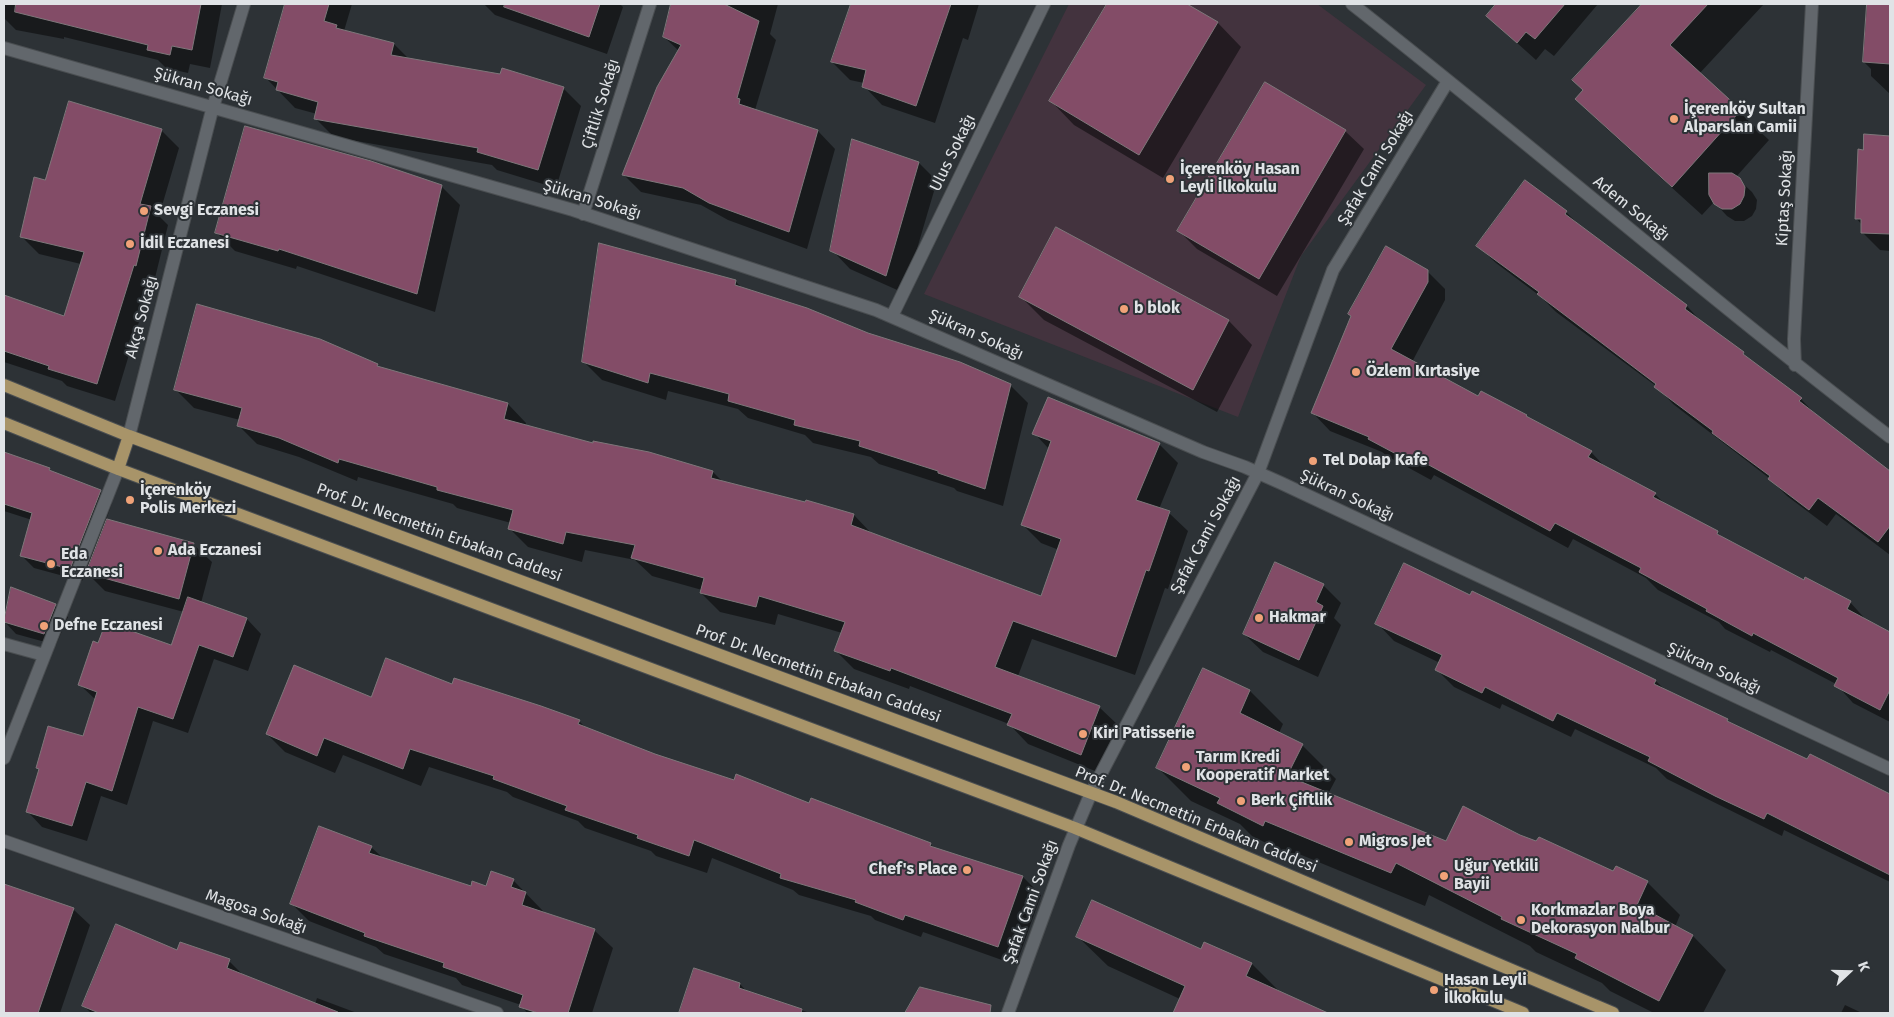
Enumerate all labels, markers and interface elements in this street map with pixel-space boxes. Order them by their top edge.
street label: Çiftlik Sokağı [578,56,624,152]
street label: Şükran Sokağı [152,64,254,110]
place label: İçerenköy Sultan Alparslan Camii [1684,100,1806,138]
street label: Şafak Cami Sokağı [1334,107,1418,229]
street label: Ulus Sokağı [926,111,980,195]
marker: İçerenköy Sultan Alparslan Camii [1668,113,1680,125]
street label: Kiptaş Sokağı [1773,149,1797,247]
place label: İçerenköy Hasan Leyli İlkokulu [1180,160,1300,198]
street label: Adem Sokağı [1589,172,1673,246]
marker: İçerenköy Hasan Leyli İlkokulu [1164,173,1176,185]
street label: Şükran Sokağı [541,176,643,224]
place label: Sevgi Eczanesi [154,201,259,221]
marker: Sevgi Eczanesi [138,205,150,217]
place label: İdil Eczanesi [140,234,229,254]
marker: İdil Eczanesi [124,238,136,250]
street label: Akça Sokağı [122,273,162,361]
place label: b blok [1134,299,1180,319]
marker: b blok [1118,303,1130,315]
street label: Şükran Sokağı [926,306,1026,364]
place label: Özlem Kırtasiye [1366,362,1480,382]
marker: Özlem Kırtasiye [1350,366,1362,378]
place label: Tel Dolap Kafe [1323,451,1428,471]
marker: Tel Dolap Kafe [1307,455,1319,467]
street label: Şükran Sokağı [1297,466,1397,526]
street label: Şafak Cami Sokağı [1167,473,1245,597]
street label: Prof. Dr. Necmettin Erbakan Caddesi [314,480,564,586]
place label: İçerenköy Polis Merkezi [140,481,236,519]
marker: İçerenköy Polis Merkezi [124,494,136,506]
place label: Ada Eczanesi [168,541,262,561]
place label: Eda Eczanesi [61,545,123,583]
marker: Ada Eczanesi [152,545,164,557]
marker: Eda Eczanesi [45,558,57,570]
place label: Hakmar [1269,608,1326,628]
marker: Hakmar [1253,612,1265,624]
place label: Defne Eczanesi [54,616,163,636]
marker: Defne Eczanesi [38,620,50,632]
street label: Prof. Dr. Necmettin Erbakan Caddesi [693,621,943,727]
street label: Şükran Sokağı [1664,639,1764,699]
place label: Kiri Patisserie [1093,724,1195,744]
marker: Kiri Patisserie [1077,728,1089,740]
place label: Tarım Kredi Kooperatif Market [1196,748,1329,786]
marker: Tarım Kredi Kooperatif Market [1180,761,1192,773]
street label: Prof. Dr. Necmettin Erbakan Caddesi [1072,762,1320,878]
place label: Berk Çiftlik [1251,791,1332,811]
marker: Berk Çiftlik [1235,795,1247,807]
place label: Migros Jet [1359,832,1432,852]
marker: Migros Jet [1343,836,1355,848]
street label: Şafak Cami Sokağı [1000,837,1062,967]
place label: Uğur Yetkili Bayii [1454,857,1538,895]
place label: Chef's Place [869,860,957,880]
marker: Chef's Place [961,864,973,876]
marker: Uğur Yetkili Bayii [1438,870,1450,882]
street label: Magosa Sokağı [203,886,309,938]
place label: Korkmazlar Boya Dekorasyon Nalbur [1531,901,1670,939]
marker: Korkmazlar Boya Dekorasyon Nalbur [1515,914,1527,926]
north arrow [1824,947,1874,997]
text: K [1854,959,1873,974]
place label: Hasan Leyli İlkokulu [1444,971,1527,1009]
marker: Hasan Leyli İlkokulu [1428,984,1440,996]

